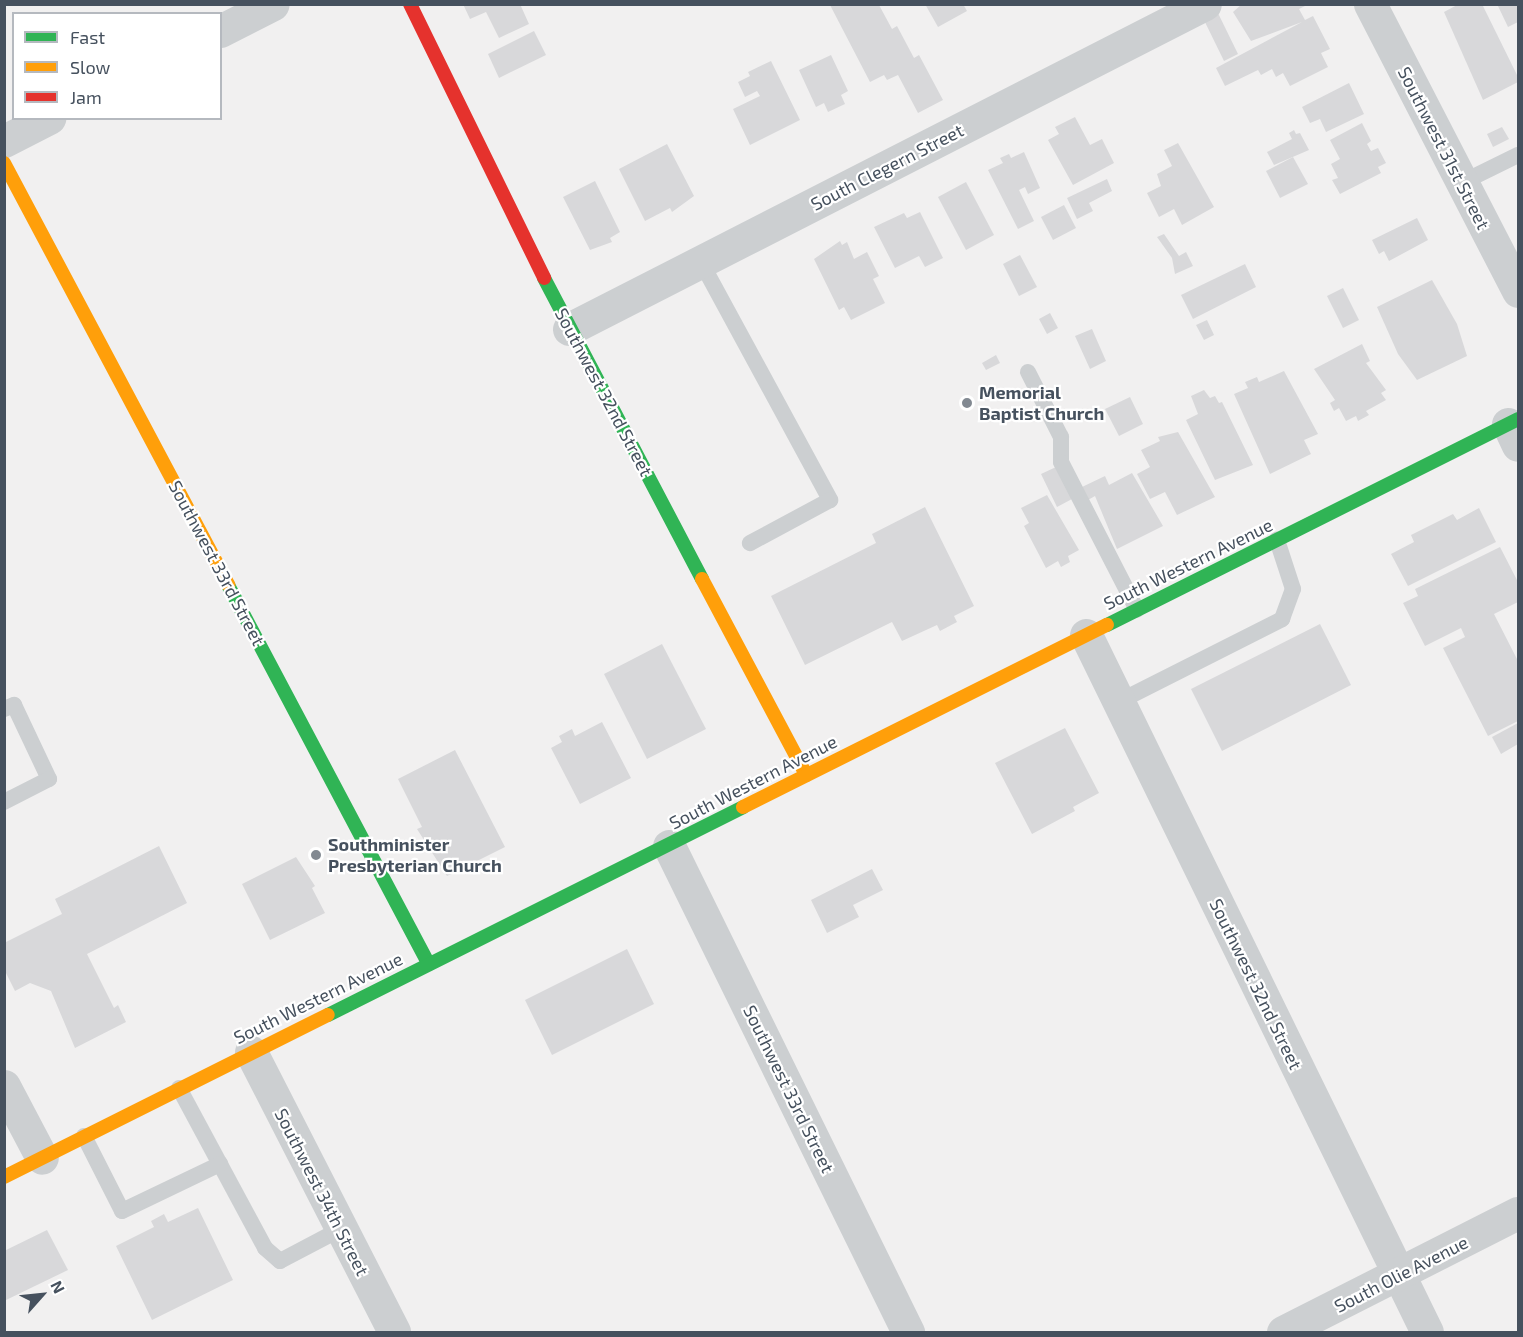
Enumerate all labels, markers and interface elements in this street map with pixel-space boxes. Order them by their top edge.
legend [12,12,222,120]
text: Fast [70,26,105,48]
text: Slow [70,56,110,78]
street label: Southwest 31st Street [1394,63,1494,233]
text: Jam [70,86,102,108]
street label: South Clegern Street [807,119,967,215]
street label: Southwest 32nd Street [551,304,657,480]
place label: Memorial Baptist Church [979,382,1104,424]
marker: Memorial Baptist Church [960,396,974,410]
street label: Southwest 33rd Street [164,477,270,649]
street label: South Western Avenue [1100,514,1276,614]
street label: South Western Avenue [665,730,841,834]
place label: Southminister Presbyterian Church [328,834,502,876]
marker: Southminister Presbyterian Church [309,848,323,862]
street label: Southwest 32nd Street [1205,895,1307,1073]
street label: South Western Avenue [230,948,406,1048]
street label: Southwest 33rd Street [739,1002,839,1176]
street label: Southwest 34th Street [270,1105,374,1279]
street label: South Olie Avenue [1330,1231,1472,1317]
north arrow [12,1265,72,1325]
text: N [47,1277,70,1296]

